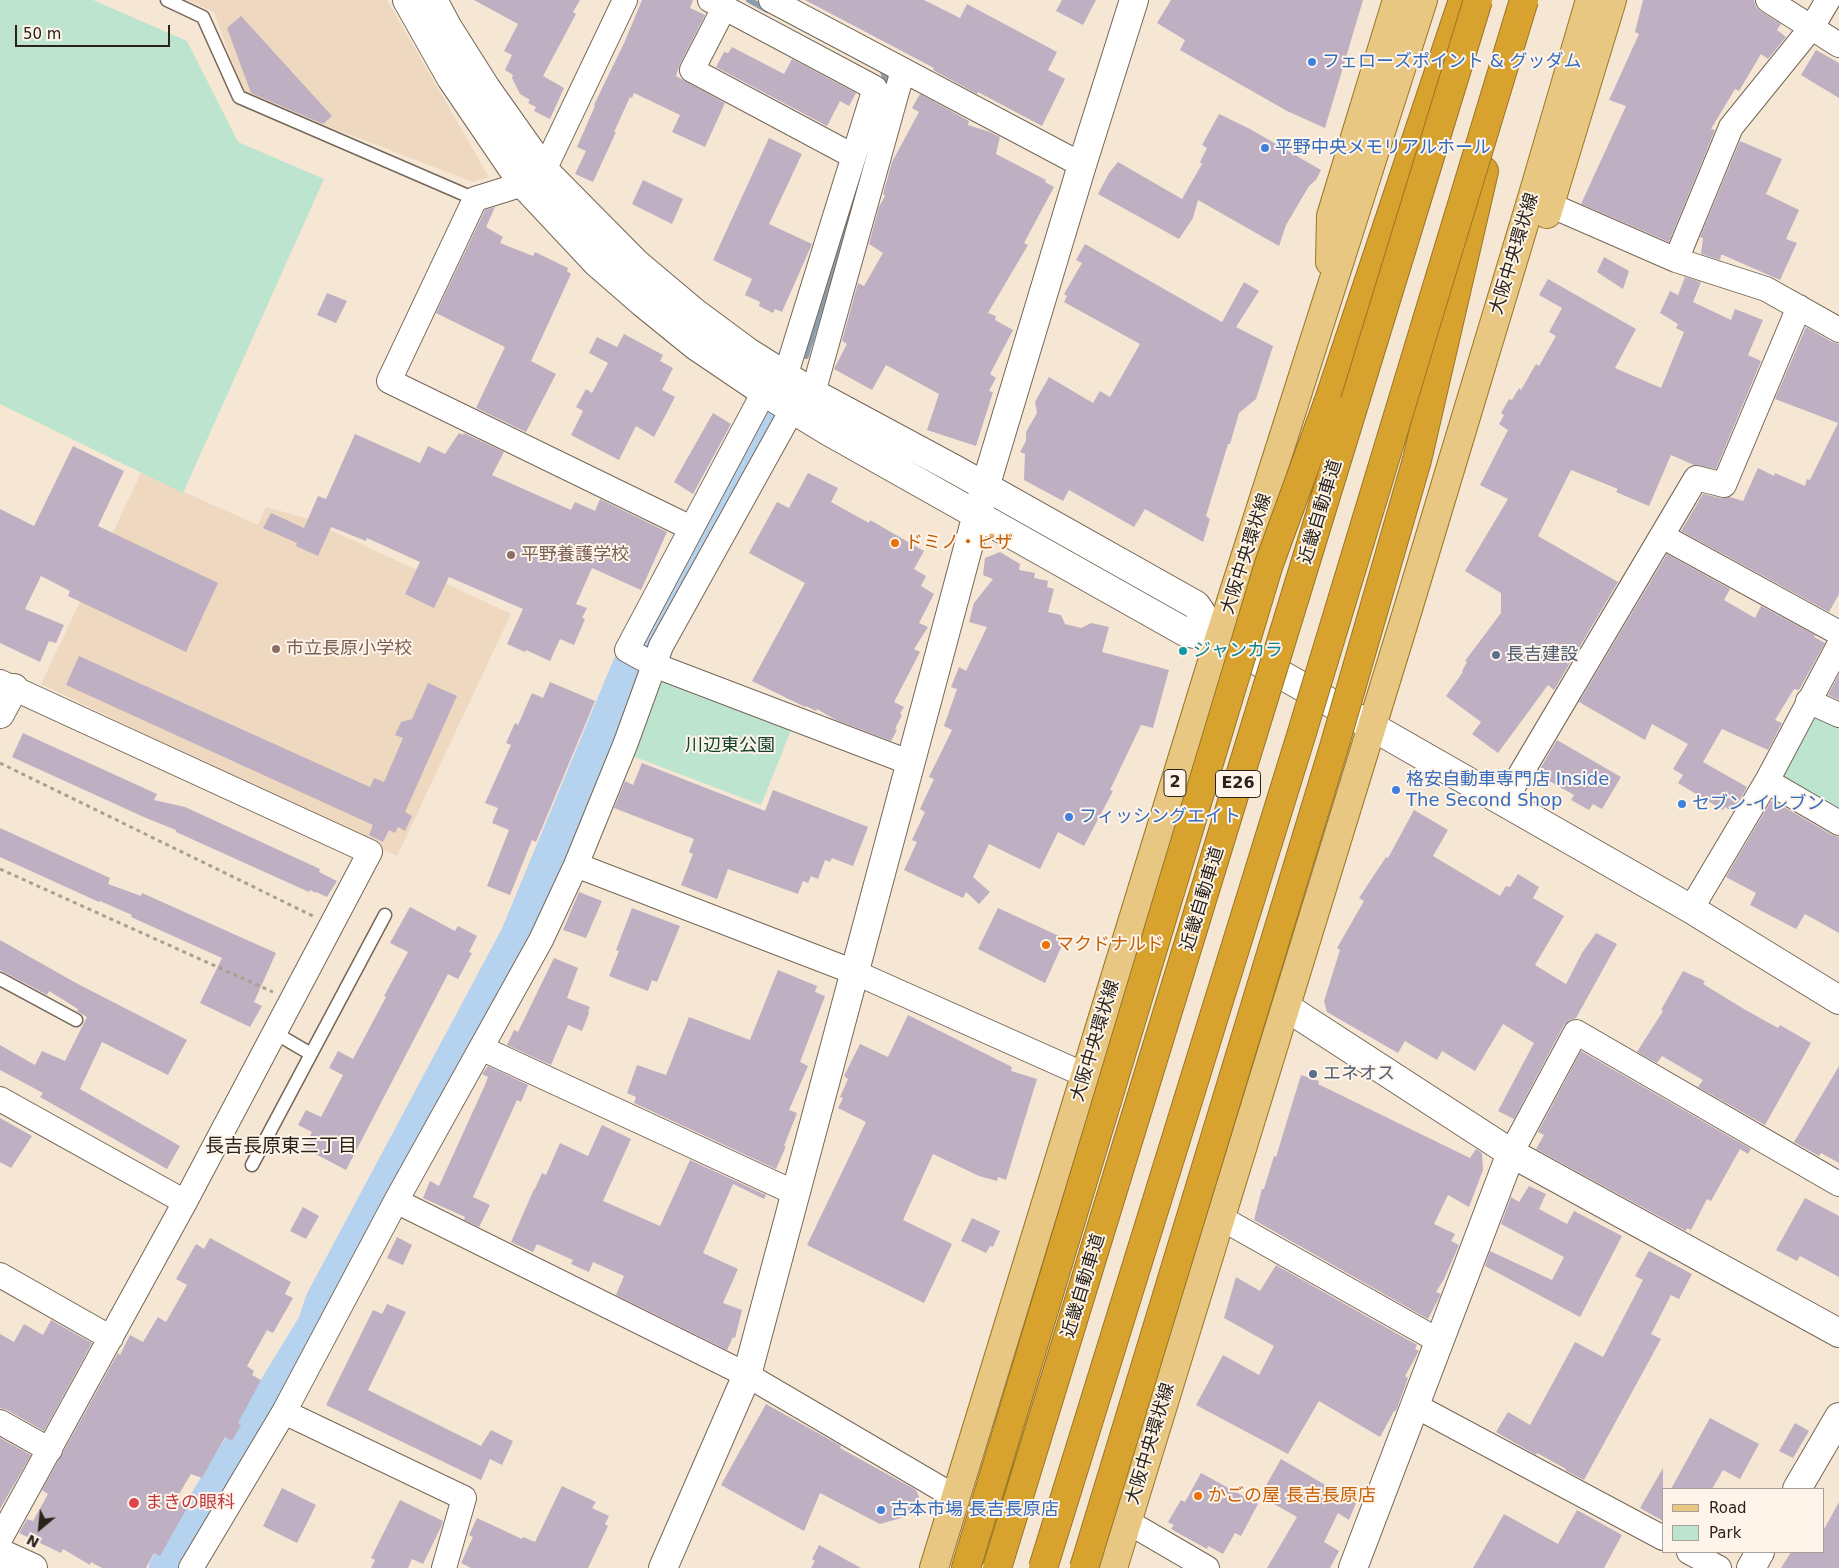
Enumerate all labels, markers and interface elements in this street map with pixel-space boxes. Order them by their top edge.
scale bar [18,15,172,47]
text: 50 m [23,25,61,43]
place label: フェローズポイント & グッダム [1322,51,1581,73]
marker: フェローズポイント & グッダム [1306,56,1318,68]
place label: 平野中央メモリアルホール [1275,137,1491,159]
marker: 平野中央メモリアルホール [1259,142,1271,154]
street label: 大阪中央環状線 [1486,191,1544,317]
street label: 近畿自動車道 [1295,457,1347,567]
street label: 大阪中央環状線 [1217,491,1277,617]
place label: ドミノ・ピザ [905,532,1013,554]
marker: ドミノ・ピザ [889,537,901,549]
place label: 平野養護学校 [521,544,629,566]
marker: 平野養護学校 [505,549,517,561]
place label: 市立長原小学校 [286,638,412,660]
place label: ジャンカラ [1193,640,1283,662]
marker: 市立長原小学校 [270,643,282,655]
place label: 長吉建設 [1506,644,1578,666]
marker: ジャンカラ [1177,645,1189,657]
marker: 長吉建設 [1490,649,1502,661]
park label: 川辺東公園 [685,735,775,757]
place label: 格安自動車専門店 Inside The Second Shop [1406,769,1609,812]
road number: 2 [1164,770,1186,796]
road number: E26 [1216,771,1260,798]
marker: 格安自動車専門店 Inside The Second Shop [1390,784,1402,796]
place label: セブン-イレブン [1692,793,1824,815]
marker: セブン-イレブン [1676,798,1688,810]
place label: フィッシングエイト [1079,806,1241,828]
marker: フィッシングエイト [1063,811,1075,823]
street label: 近畿自動車道 [1177,844,1229,954]
place label: マクドナルド [1056,934,1164,956]
marker: マクドナルド [1040,939,1052,951]
street label: 大阪中央環状線 [1067,978,1125,1104]
place label: エネオス [1323,1063,1395,1085]
marker: エネオス [1307,1068,1319,1080]
district label: 長吉長原東三丁目 [205,1136,357,1158]
street label: 近畿自動車道 [1058,1231,1110,1341]
street label: 大阪中央環状線 [1122,1381,1180,1507]
place label: かごの屋 長吉長原店 [1208,1485,1376,1507]
legend [1662,1488,1824,1553]
marker: かごの屋 長吉長原店 [1192,1490,1204,1502]
place label: まきの眼科 [145,1492,235,1514]
marker: まきの眼科 [127,1496,141,1510]
place label: 古本市場 長吉長原店 [891,1499,1059,1521]
text: Road [1709,1499,1747,1517]
north arrow [15,1503,65,1553]
marker: 古本市場 長吉長原店 [875,1504,887,1516]
text: Park [1709,1524,1741,1542]
text: N [24,1531,42,1551]

